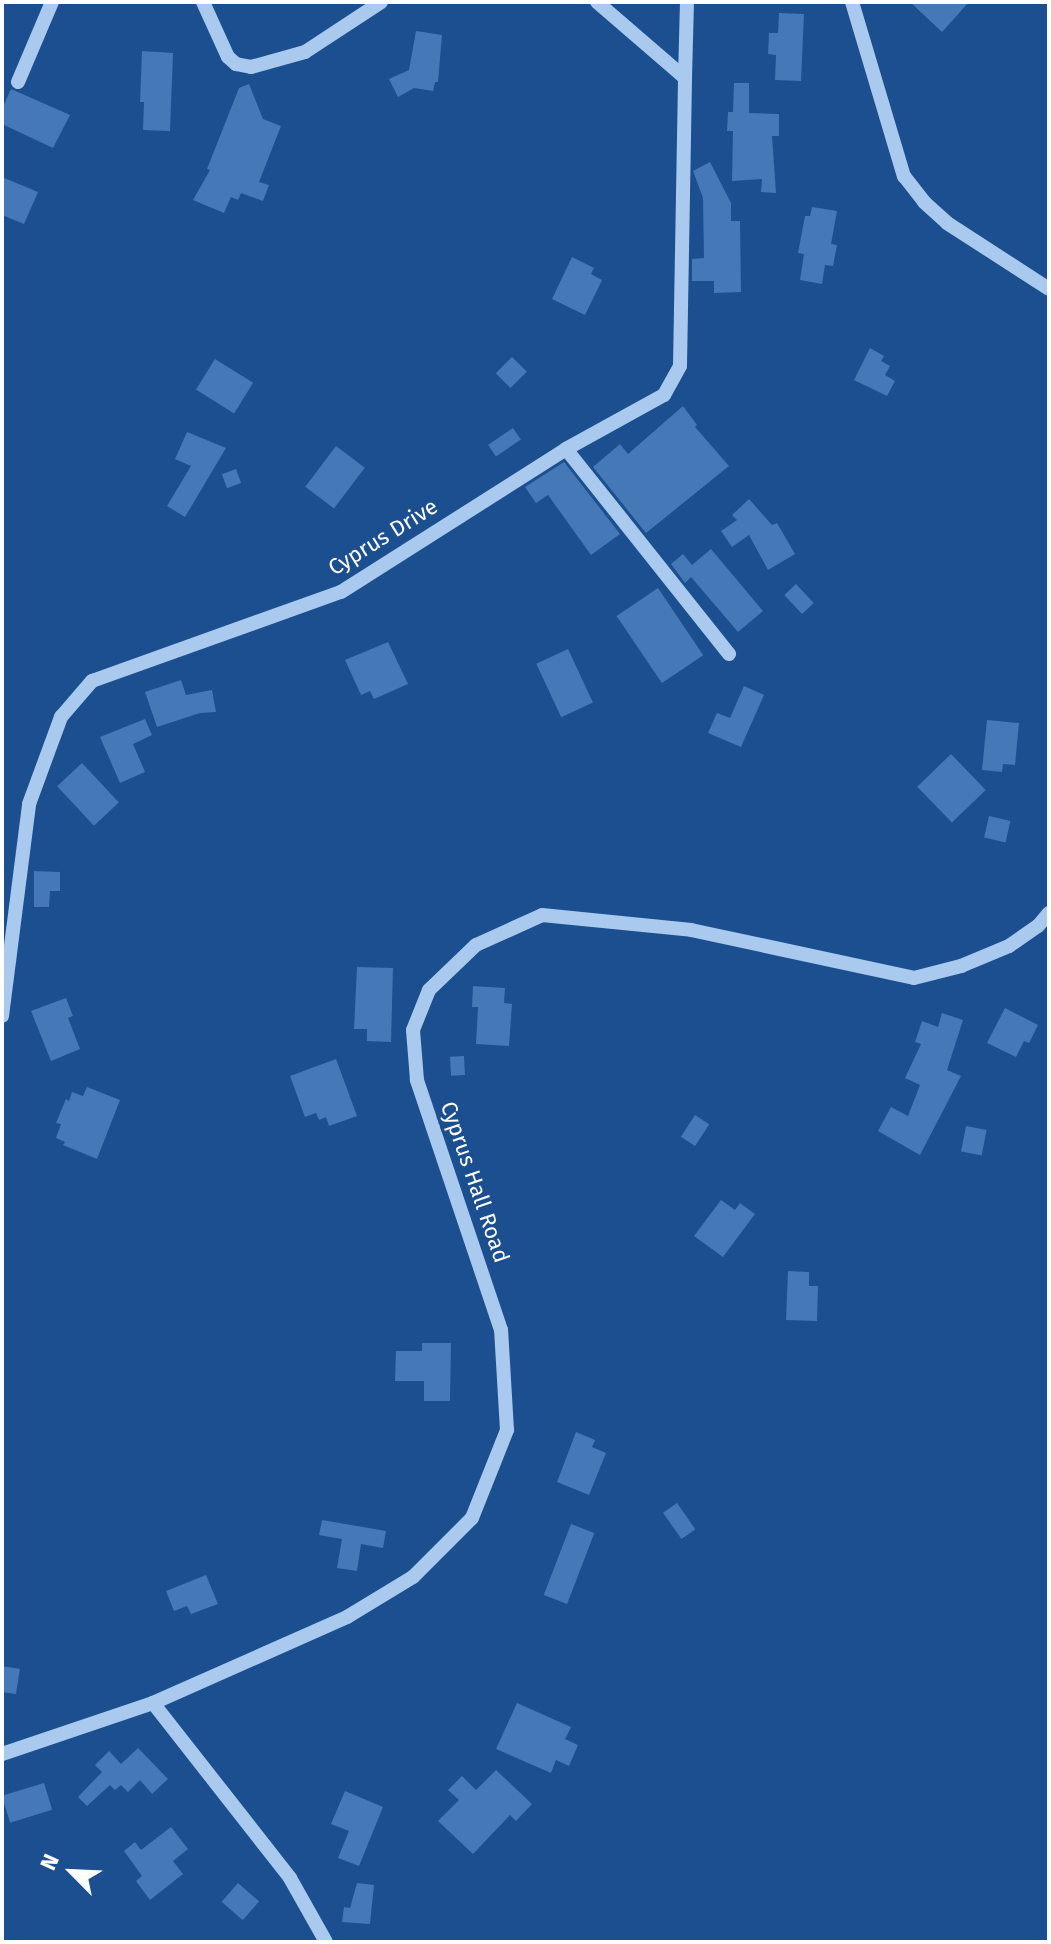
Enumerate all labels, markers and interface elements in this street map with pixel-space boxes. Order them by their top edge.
street label: Cyprus Drive [323,493,443,581]
street label: Cyprus Hall Road [435,1098,515,1266]
north arrow [32,1832,112,1912]
text: N [34,1850,65,1874]

